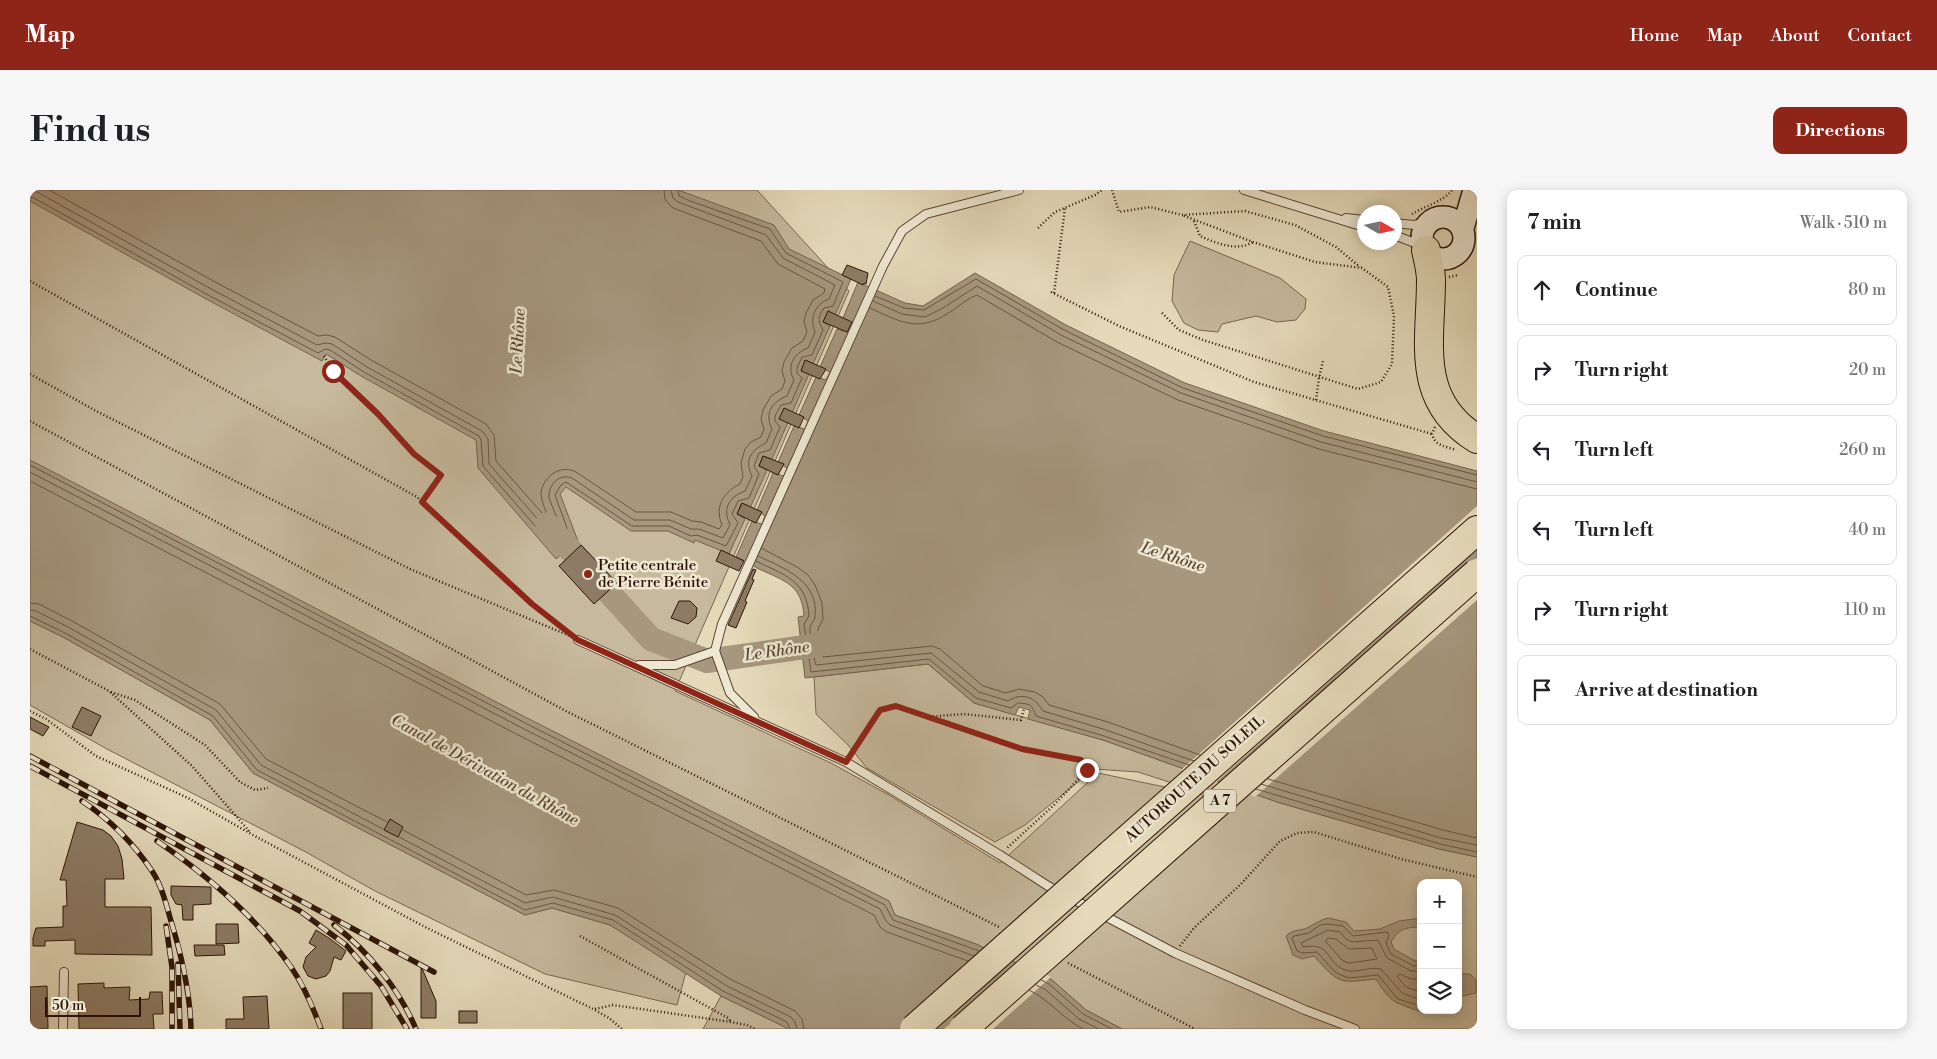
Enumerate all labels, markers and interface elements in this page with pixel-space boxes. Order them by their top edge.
text: Map [25,20,75,50]
text: Home [1630,24,1679,47]
text: Map [1707,24,1743,47]
text: About [1771,24,1820,47]
text: Contact [1848,24,1912,47]
button: Directions [1773,107,1907,154]
text: Find us [30,109,150,152]
north arrow [1357,205,1402,250]
text: 7 min [1527,210,1581,236]
text: Walk · 510 m [1800,213,1887,233]
icon: ahead [1528,276,1556,304]
text: Continue [1575,278,1658,302]
text: 80 m [1848,280,1886,300]
water label: Le Rhône [506,307,530,375]
icon: right [1528,356,1556,384]
text: Turn right [1575,358,1668,382]
route start [322,360,345,383]
text: 20 m [1849,360,1886,380]
icon: left [1528,436,1556,464]
text: Turn left [1575,438,1654,462]
text: 260 m [1839,440,1886,460]
icon: left [1528,516,1556,544]
text: Turn left [1575,518,1654,542]
text: 40 m [1849,520,1886,540]
water label: Le Rhône [1138,537,1208,577]
place label: Petite centrale de Pierre Bénite [598,556,708,592]
marker: Petite centrale de Pierre Bénite [582,568,594,580]
icon: right [1528,596,1556,624]
text: Turn right [1575,598,1668,622]
text: 110 m [1844,600,1886,620]
water label: Le Rhône [742,636,811,666]
icon: arrive [1528,676,1556,704]
text: Arrive at destination [1575,678,1758,702]
water label: Canal de Dérivation du Rhône [388,710,583,830]
street label: AUTOROUTE DU SOLEIL [1120,711,1269,847]
route end [1076,759,1099,782]
road number: A 7 [1204,790,1236,812]
map controls [1417,879,1462,1014]
button: + [1417,879,1462,924]
button: − [1417,924,1462,969]
button: layers [1417,969,1462,1014]
scale bar [45,994,141,1017]
text: 50 m [52,997,84,1015]

